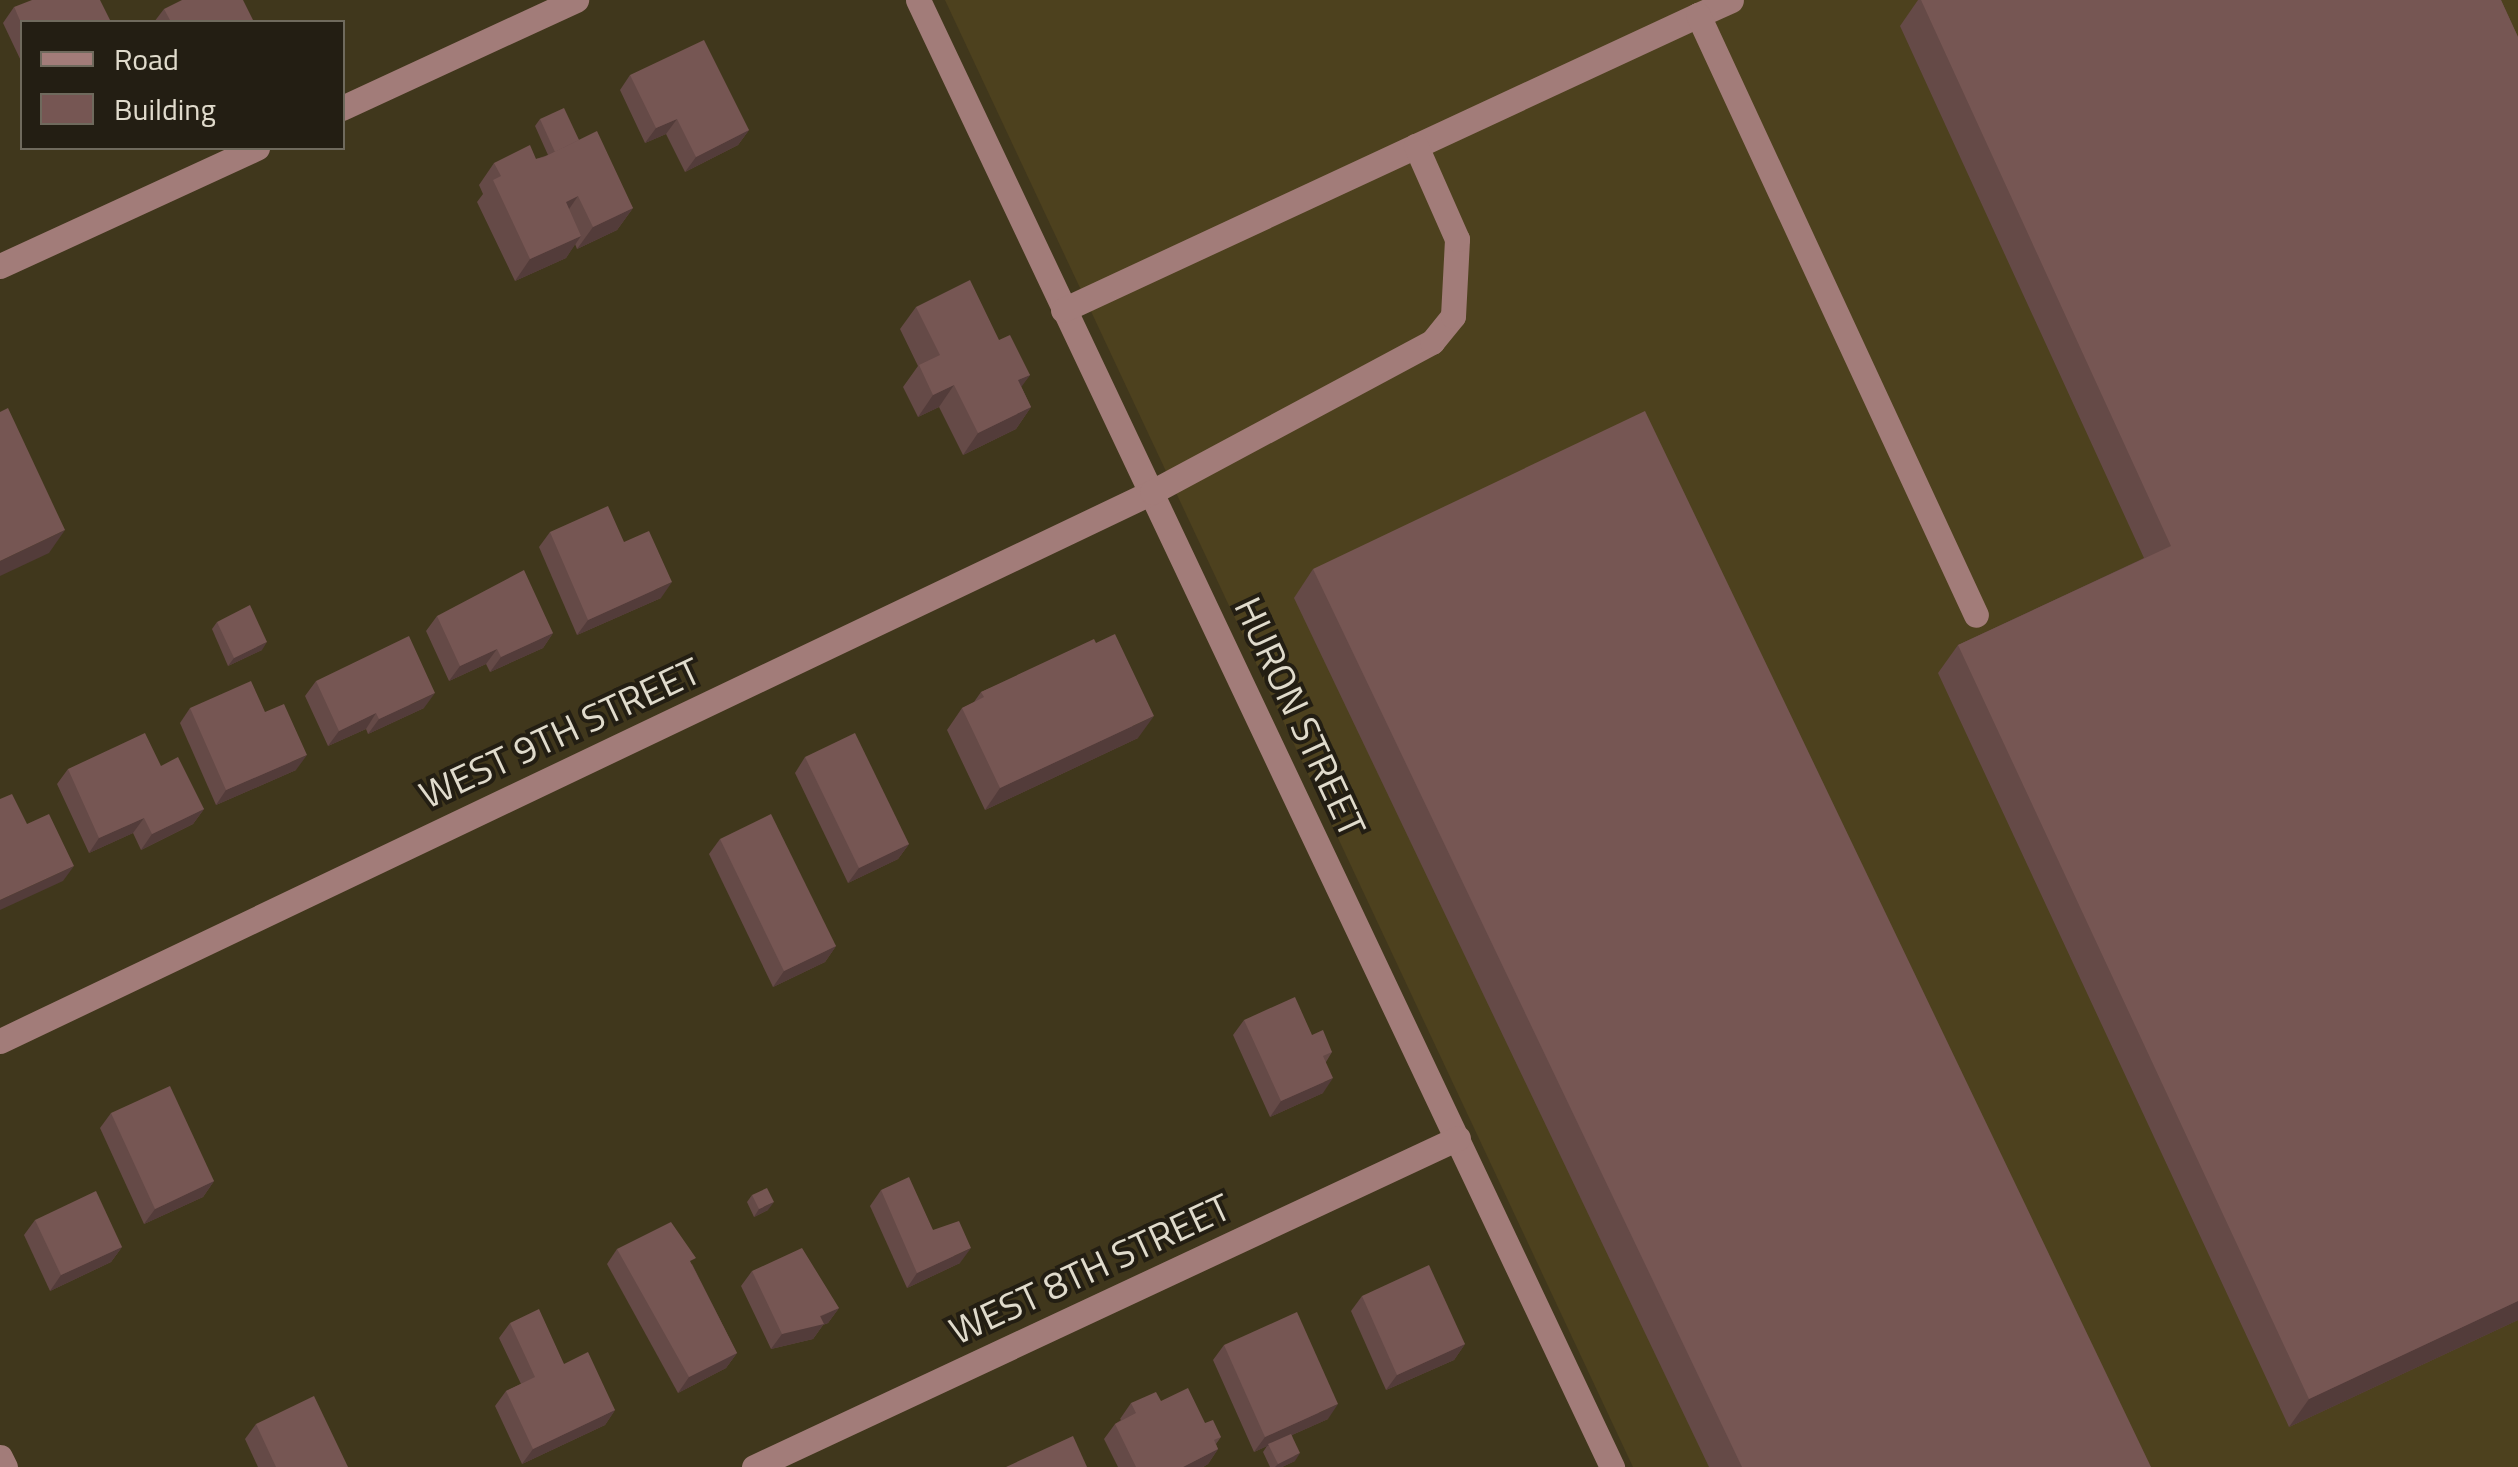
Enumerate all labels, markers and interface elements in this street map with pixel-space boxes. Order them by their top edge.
legend [20,20,345,150]
text: Road [114,36,179,82]
text: Building [114,86,216,132]
street label: HURON STREET [1225,590,1375,844]
street label: WEST 9TH STREET [412,648,708,818]
street label: WEST 8TH STREET [942,1184,1238,1354]

